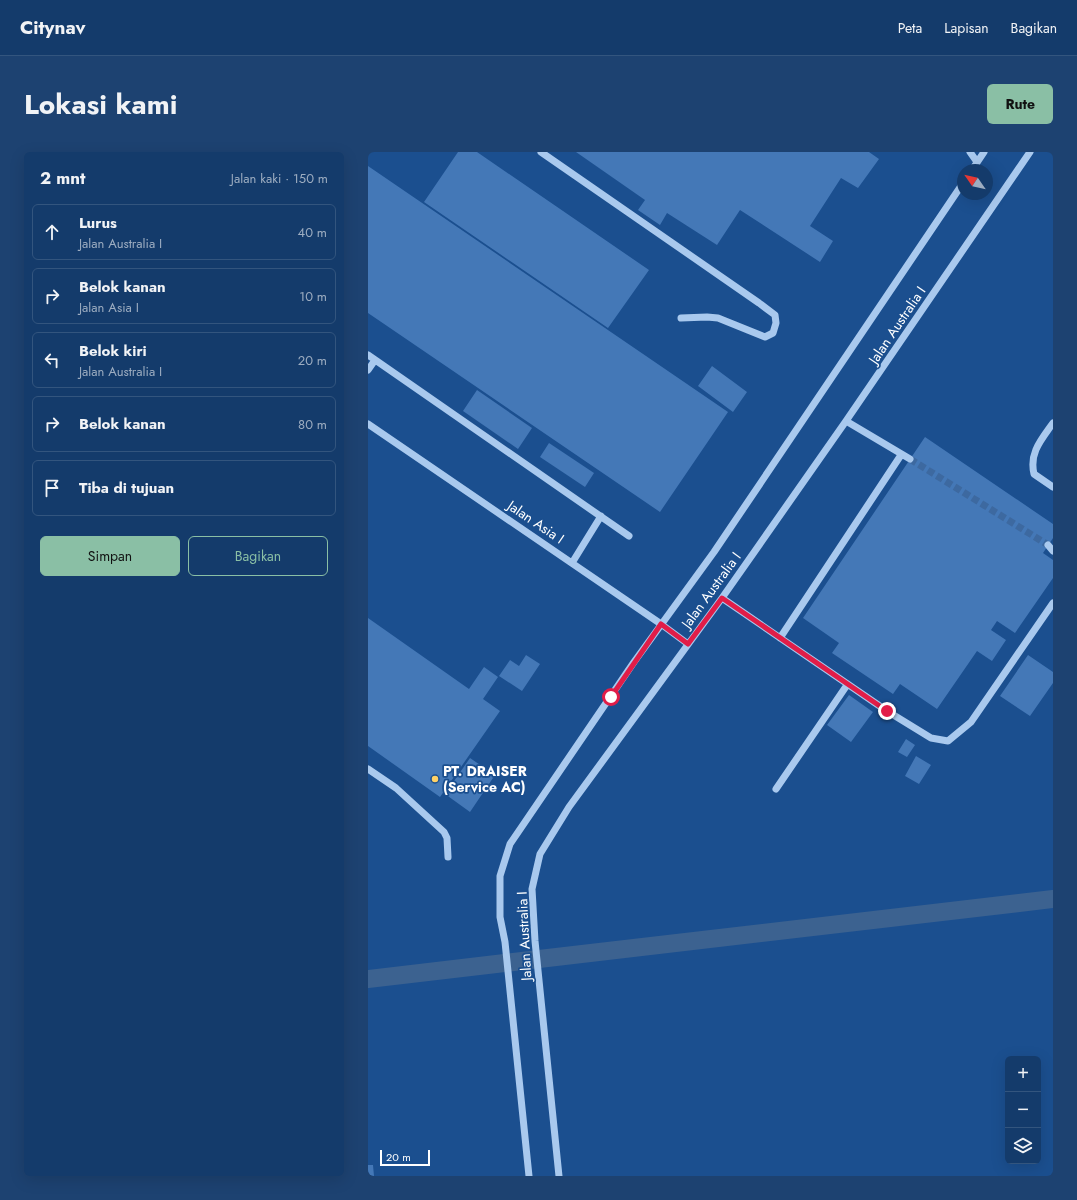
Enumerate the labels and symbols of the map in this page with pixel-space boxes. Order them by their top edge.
north arrow [957,164,993,200]
street label: Jalan Australia I [863,282,930,369]
street label: Jalan Asia I [502,495,568,548]
street label: Jalan Australia I [675,548,745,634]
route start [602,688,620,706]
route end [878,702,896,720]
place label: PT. DRAISER (Service AC) [443,761,527,797]
marker: PT. DRAISER (Service AC) [430,774,440,784]
street label: Jalan Australia I [512,891,536,983]
scale bar [380,1148,430,1167]

